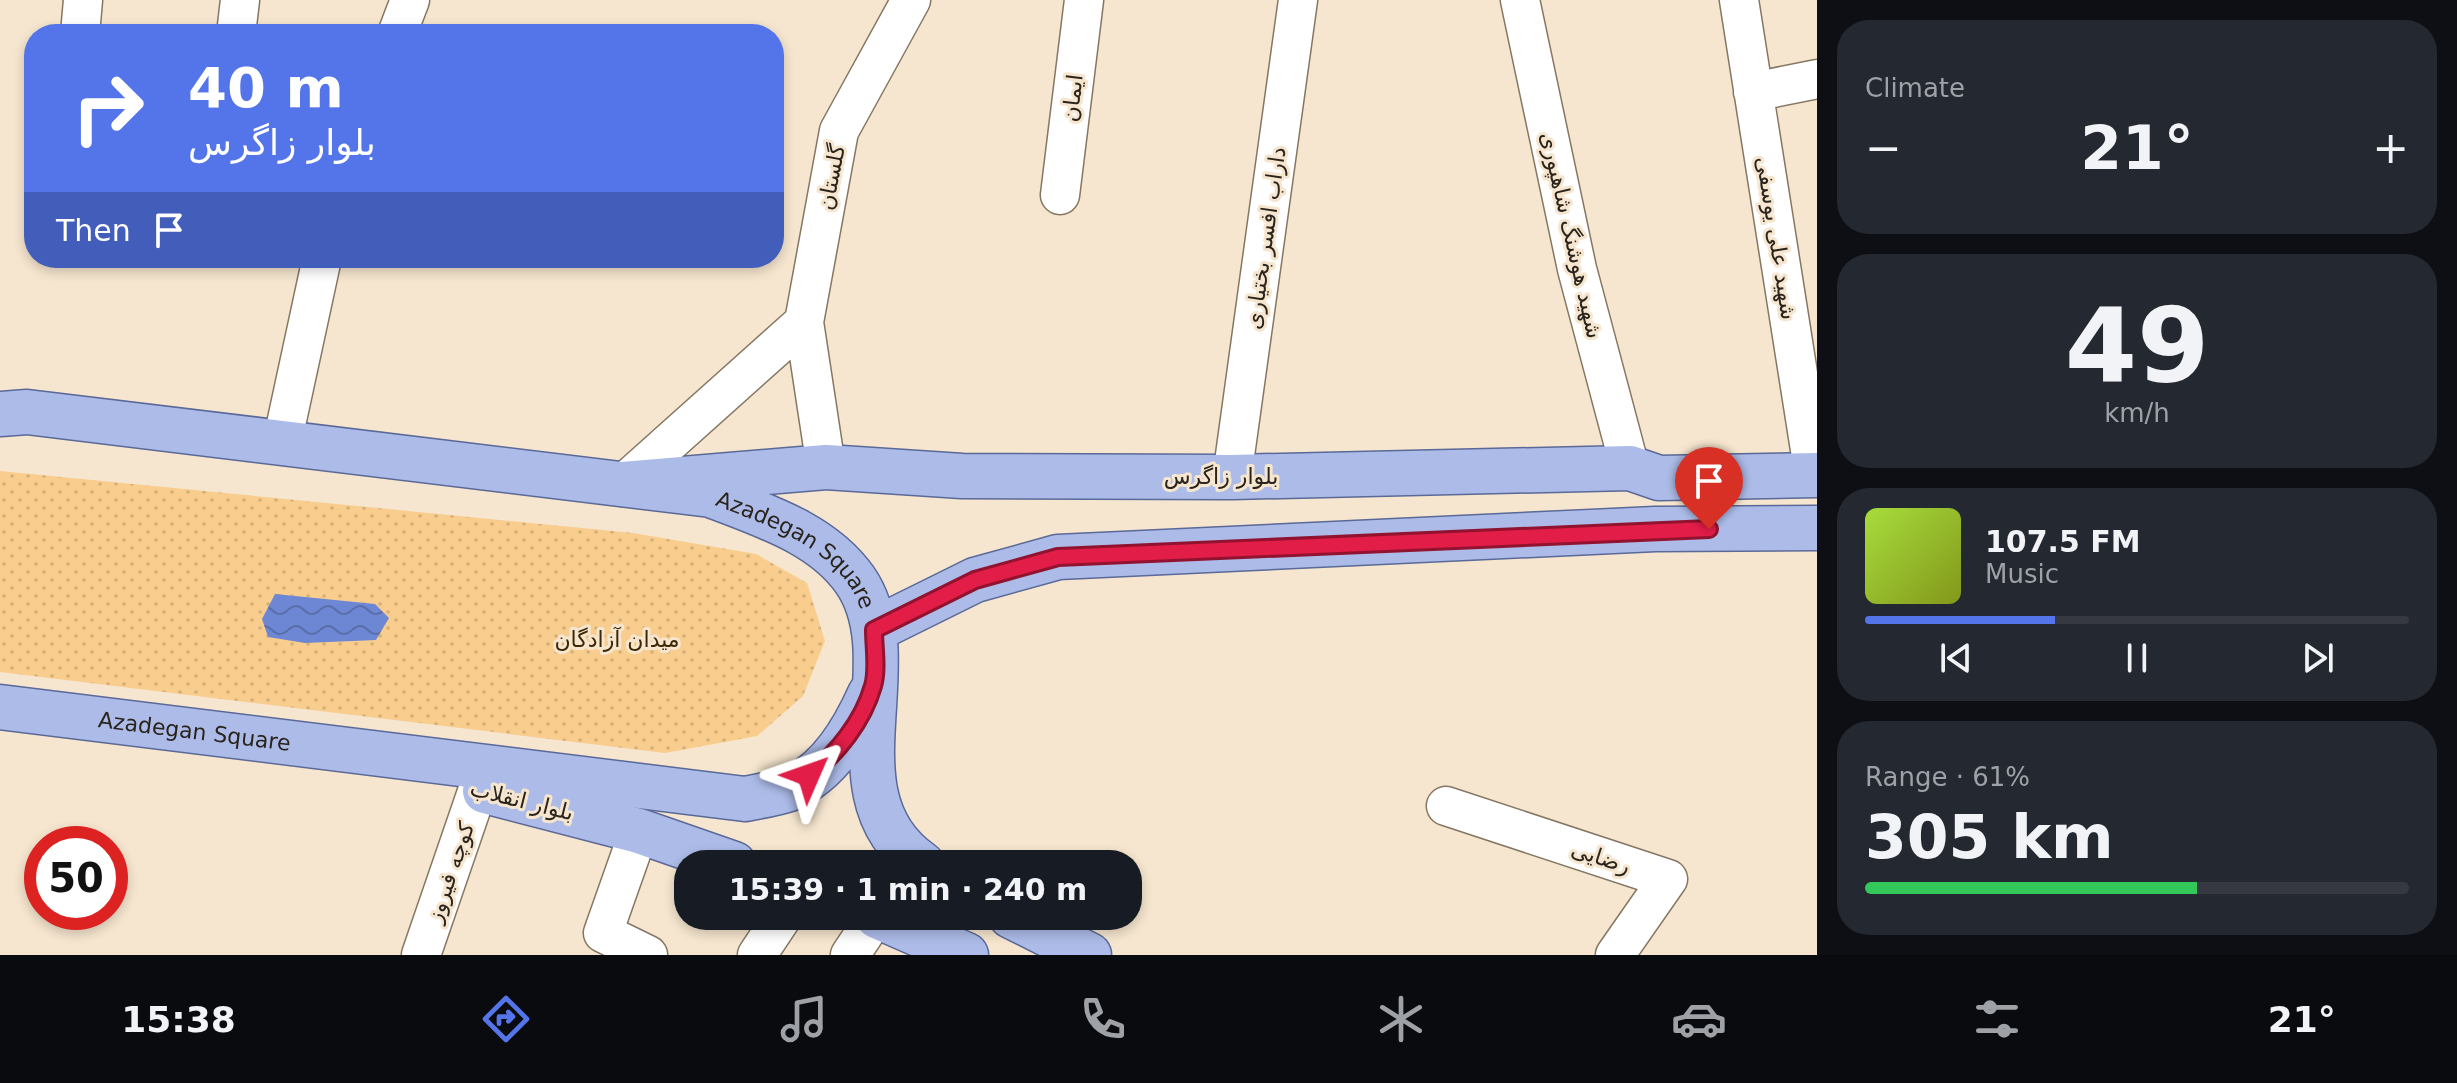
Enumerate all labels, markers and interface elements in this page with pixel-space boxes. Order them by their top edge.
text: 40 m [188,55,344,120]
icon: right [56,56,160,160]
street label: ایمان [1057,73,1088,123]
text: Climate [1865,73,1965,103]
text: 21° [2080,113,2194,183]
text: بلوار زاگرس [188,122,376,163]
text: − [1865,122,1902,173]
text: + [2372,122,2409,173]
street label: شهید هوشنگ شاهپوری [1535,129,1607,341]
street label: گلستان [813,141,850,212]
street label: داراب افسر بختیاری [1240,145,1291,331]
street label: شهید علی یوسفی [1751,155,1802,321]
icon: arrive [147,208,191,252]
text: Then [56,213,131,248]
text: 49 [2065,285,2209,407]
text: km/h [2104,398,2170,428]
pin [1675,447,1743,529]
icon: arrive [1687,459,1731,503]
street label: بلوار زاگرس [1164,464,1278,490]
street label: Azadegan Square [713,486,880,612]
text: 107.5 FM [1985,524,2141,559]
text: Music [1985,559,2059,589]
park label: میدان آزادگان [554,626,680,652]
icon: previous [1934,636,1978,680]
icon: pause [2115,636,2159,680]
icon: next [2296,636,2340,680]
street label: Azadegan Square [97,707,292,756]
position arrow [767,733,851,817]
text: Range · 61% [1865,762,2030,792]
street label: بلوار انقلاب [468,776,576,825]
text: 305 km [1865,802,2114,872]
street label: کوچه فیروز [421,818,480,927]
speed limit sign: 50 [24,826,128,930]
street label: رضایی [1568,836,1633,879]
text: 15:39 · 1 min · 240 m [729,872,1087,907]
icon: directions [478,991,534,1047]
icon: music [776,991,832,1047]
icon: phone [1075,991,1131,1047]
icon: climate [1373,991,1429,1047]
icon: car [1671,991,1727,1047]
icon: filters [1969,991,2025,1047]
text: 15:38 [121,999,236,1040]
text: 21° [2268,999,2336,1040]

